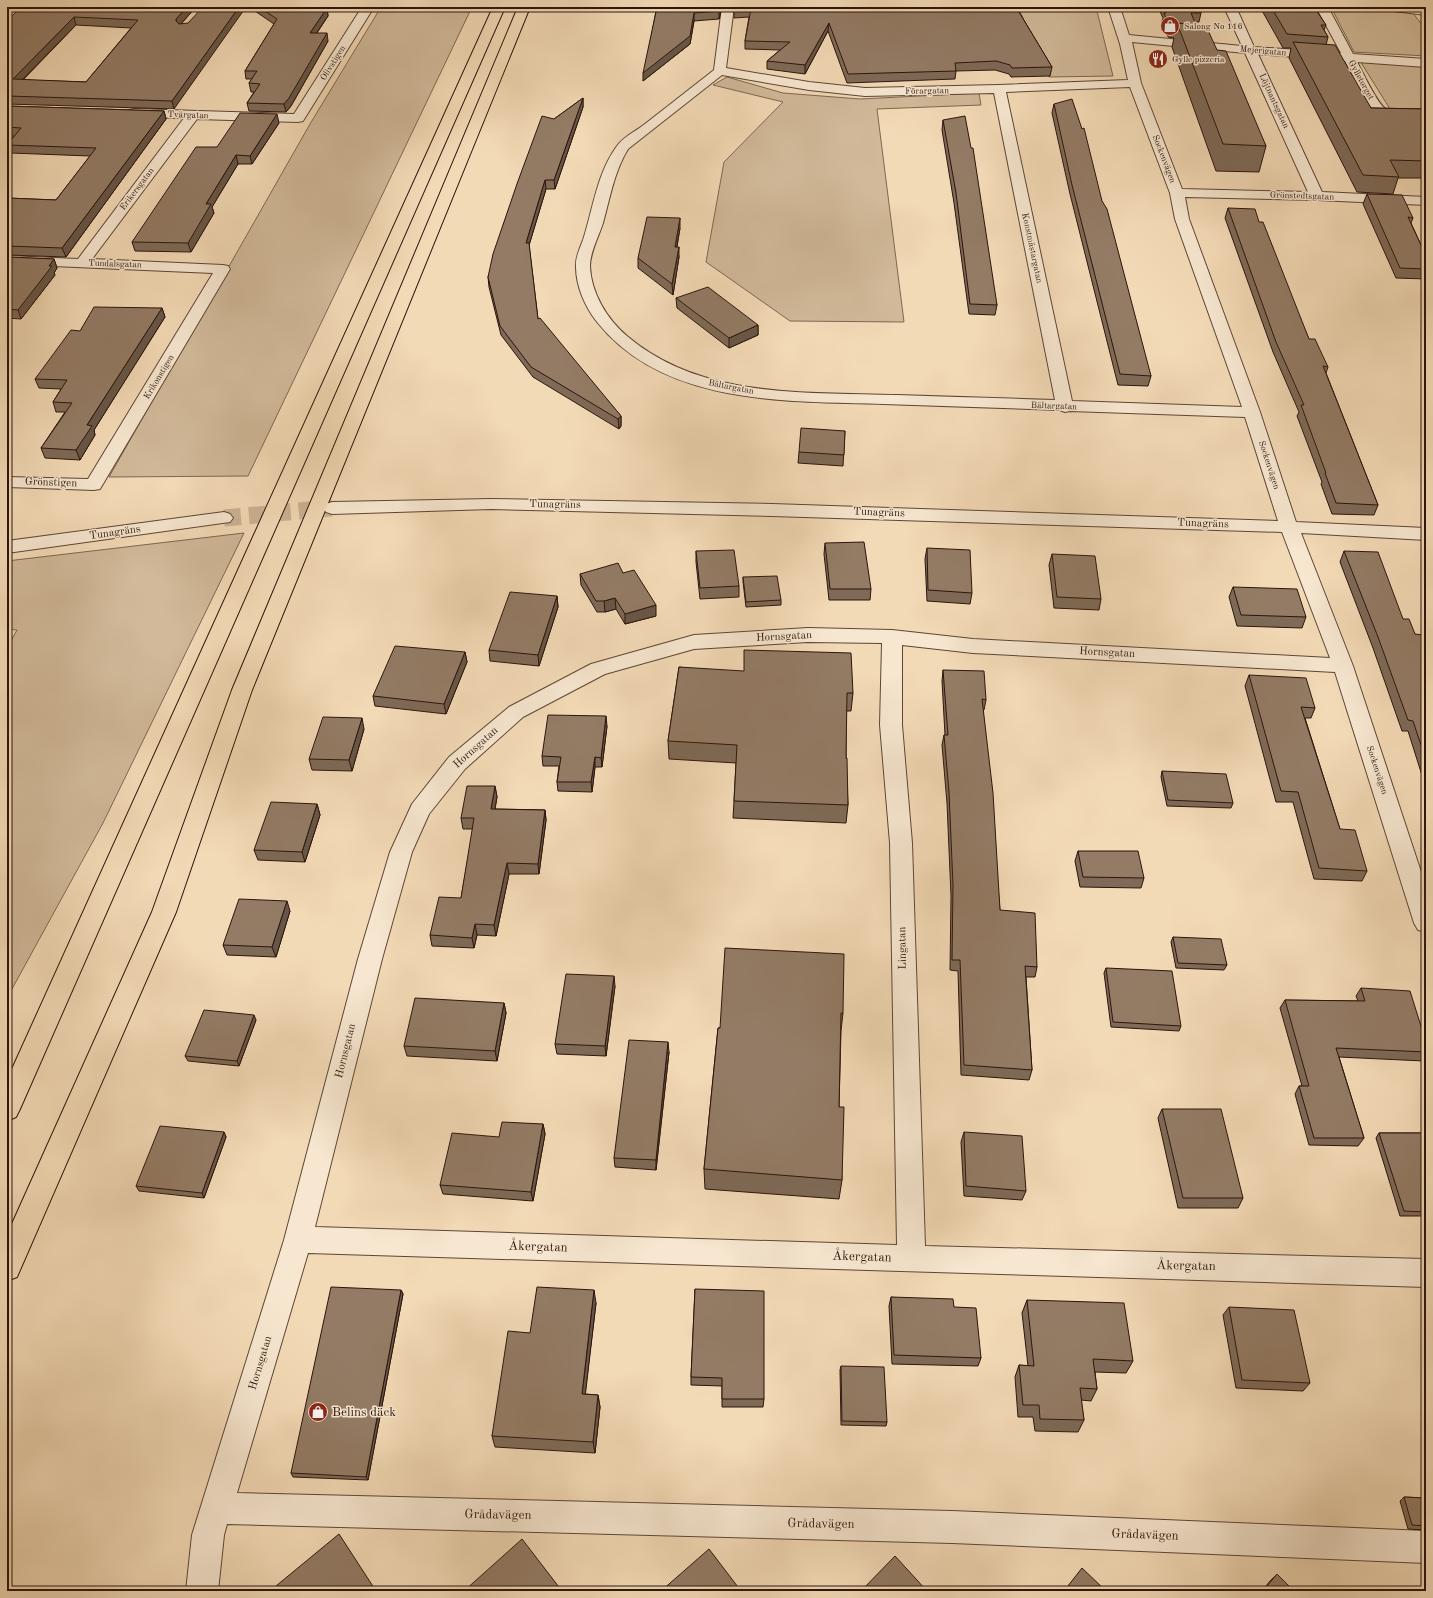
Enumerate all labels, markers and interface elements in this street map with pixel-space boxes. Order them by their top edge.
shop icon: Salong No 116 [1159,15,1181,37]
place label: Salong No 116 [1184,22,1243,31]
street label: Olivstigen [319,44,347,82]
street label: Mejerigatan [1239,44,1287,58]
restaurant icon: Gylle pizzeria [1147,48,1169,70]
place label: Gylle pizzeria [1172,55,1225,64]
street label: Gylletorget [1346,59,1376,101]
street label: Löjtnantsgatan [1257,72,1291,130]
street label: Förargatan [905,86,949,96]
street label: Tvärgatan [167,110,209,120]
street label: Sockenvägen [1151,134,1177,184]
street label: Erikersgatan [118,166,156,212]
street label: Grönstedtsgatan [1270,190,1334,202]
street label: Konstmästargatan [1020,212,1044,284]
street label: Tundalsgatan [88,259,142,269]
street label: Krikonstigen [142,353,176,401]
street label: Bältargatan [707,378,755,396]
street label: Bältargatan [1031,401,1077,411]
street label: Sockenvägen [1257,439,1281,491]
street label: Grönstigen [25,477,77,489]
street label: Tunagräns [529,499,581,511]
street label: Tunagräns [853,507,905,519]
street label: Tunagräns [1177,518,1229,530]
street label: Tunagräns [89,524,142,542]
street label: Hornsgatan [756,630,812,644]
street label: Hornsgatan [1079,646,1135,660]
street label: Hornsgatan [452,725,501,771]
street label: Sockenvägen [1365,744,1389,796]
street label: Lingatan [897,926,909,970]
street label: Hornsgatan [334,1022,358,1079]
street label: Åkergatan [508,1236,568,1255]
street label: Åkergatan [832,1246,892,1265]
street label: Åkergatan [1156,1256,1216,1273]
street label: Hornsgatan [248,1335,274,1391]
shop icon: Belins däck [307,1401,329,1423]
place label: Belins däck [332,1406,396,1419]
street label: Grådavägen [464,1508,532,1522]
street label: Grådavägen [787,1517,855,1531]
street label: Grådavägen [1111,1527,1179,1543]

